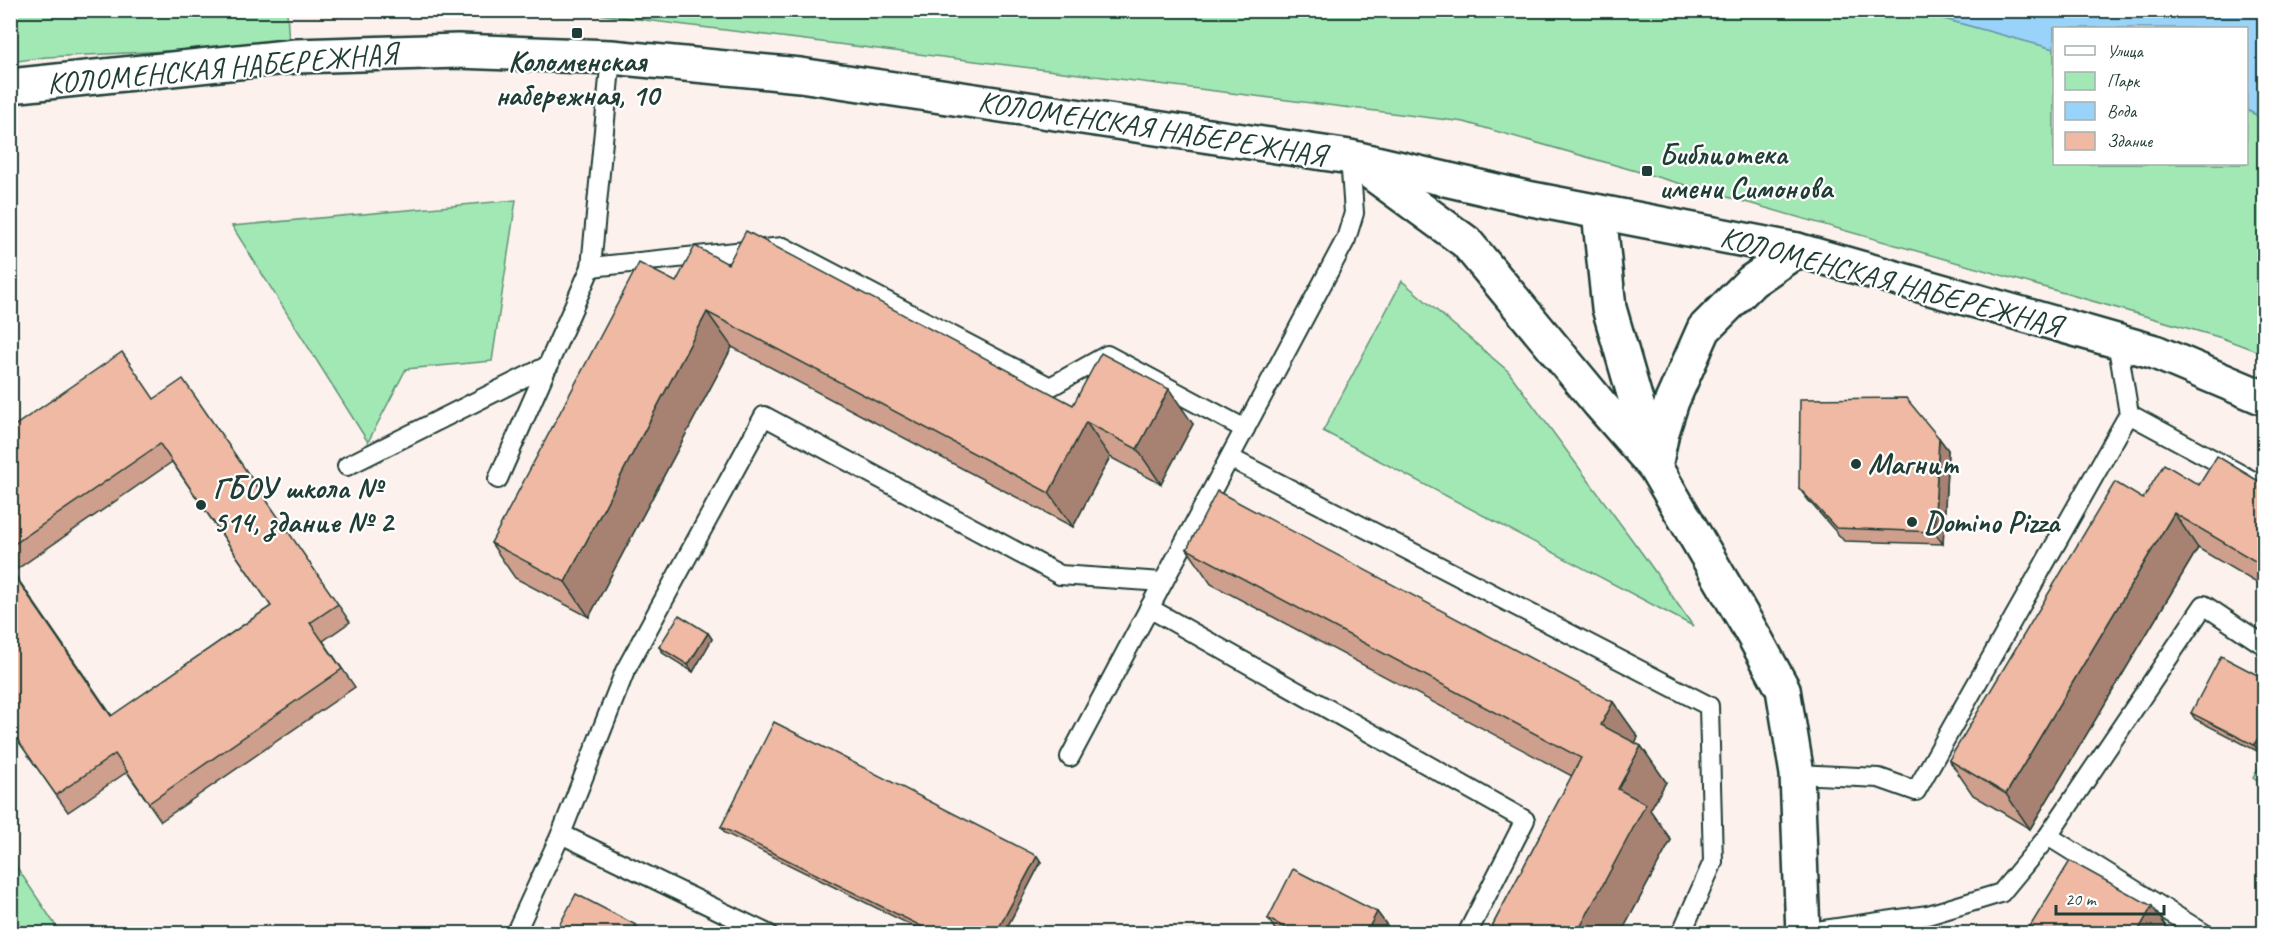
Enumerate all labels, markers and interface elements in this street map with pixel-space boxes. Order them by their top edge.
marker: Коломенская набережная, 10 [570,26,584,40]
legend [2053,27,2248,165]
street label: КОЛОМЕНСКАЯ НАБЕРЕЖНАЯ [45,33,403,102]
text: Улица [2107,40,2144,62]
place label: Коломенская набережная, 10 [495,42,662,114]
text: Парк [2107,70,2141,92]
street label: КОЛОМЕНСКАЯ НАБЕРЕЖНАЯ [976,82,1333,175]
text: Вода [2107,100,2138,122]
text: Здание [2107,130,2153,152]
place label: Библиотека имени Симонова [1659,135,1835,207]
marker: Библиотека имени Симонова [1640,164,1654,178]
street label: КОЛОМЕНСКАЯ НАБЕРЕЖНАЯ [1717,217,2070,346]
place label: Магнит [1868,445,1959,483]
marker: Магнит [1849,457,1863,471]
place label: ГБОУ школа № 514, здание № 2 [213,469,395,542]
marker: ГБОУ школа № 514, здание № 2 [194,498,208,512]
place label: Domino Pizza [1924,503,2062,541]
marker: Domino Pizza [1905,515,1919,529]
scale bar [2056,878,2164,916]
text: 20 m [2065,888,2098,910]

